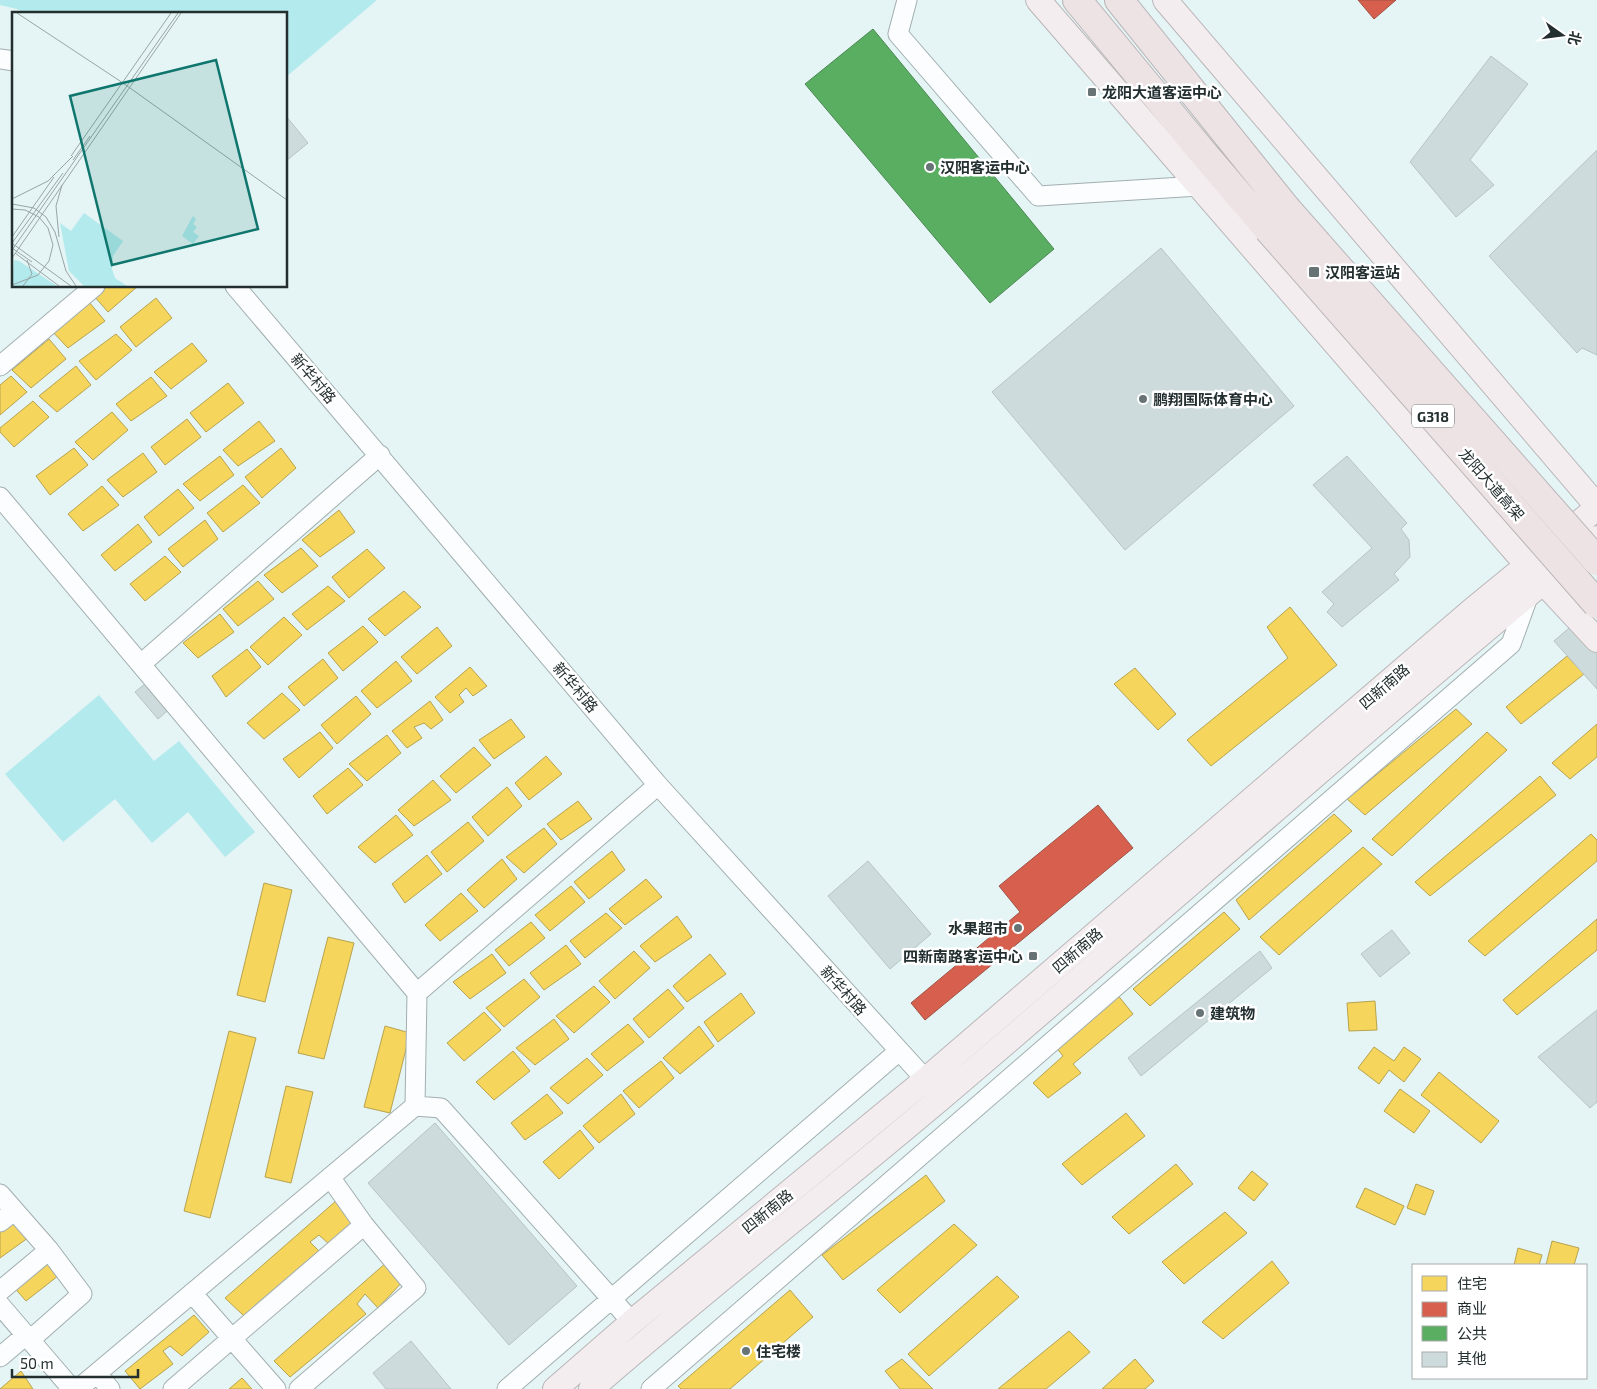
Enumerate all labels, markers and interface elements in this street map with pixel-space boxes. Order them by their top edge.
north arrow [1537,10,1587,60]
inset map [12,12,288,288]
text: 北 [1565,29,1585,47]
place label: 龙阳大道客运中心 [1102,83,1222,101]
marker: 龙阳大道客运中心 [1086,86,1098,98]
place label: 汉阳客运中心 [940,158,1030,176]
marker: 汉阳客运中心 [924,161,936,173]
place label: 汉阳客运站 [1325,263,1400,281]
marker: 汉阳客运站 [1307,265,1321,279]
street label: 新华村路 [288,349,340,407]
place label: 鹏翔国际体育中心 [1153,390,1273,408]
marker: 鹏翔国际体育中心 [1137,393,1149,405]
road number: G318 [1412,404,1454,428]
street label: 龙阳大道高架 [1456,444,1528,524]
street label: 新华村路 [550,658,602,716]
street label: 四新南路 [1355,660,1413,712]
place label: 水果超市 [948,919,1008,937]
marker: 水果超市 [1012,922,1024,934]
street label: 四新南路 [1048,924,1106,976]
place label: 四新南路客运中心 [903,947,1023,965]
marker: 四新南路客运中心 [1027,950,1039,962]
street label: 新华村路 [817,962,871,1018]
place label: 建筑物 [1210,1004,1255,1022]
marker: 建筑物 [1194,1007,1206,1019]
street label: 四新南路 [738,1185,796,1237]
legend [1412,1264,1587,1379]
text: 住宅 [1457,1274,1487,1292]
text: 商业 [1457,1299,1487,1317]
text: 公共 [1457,1324,1487,1342]
place label: 住宅楼 [756,1342,801,1360]
marker: 住宅楼 [740,1345,752,1357]
scale bar [12,1346,139,1378]
text: 其他 [1457,1349,1487,1367]
text: 50 m [20,1354,54,1372]

